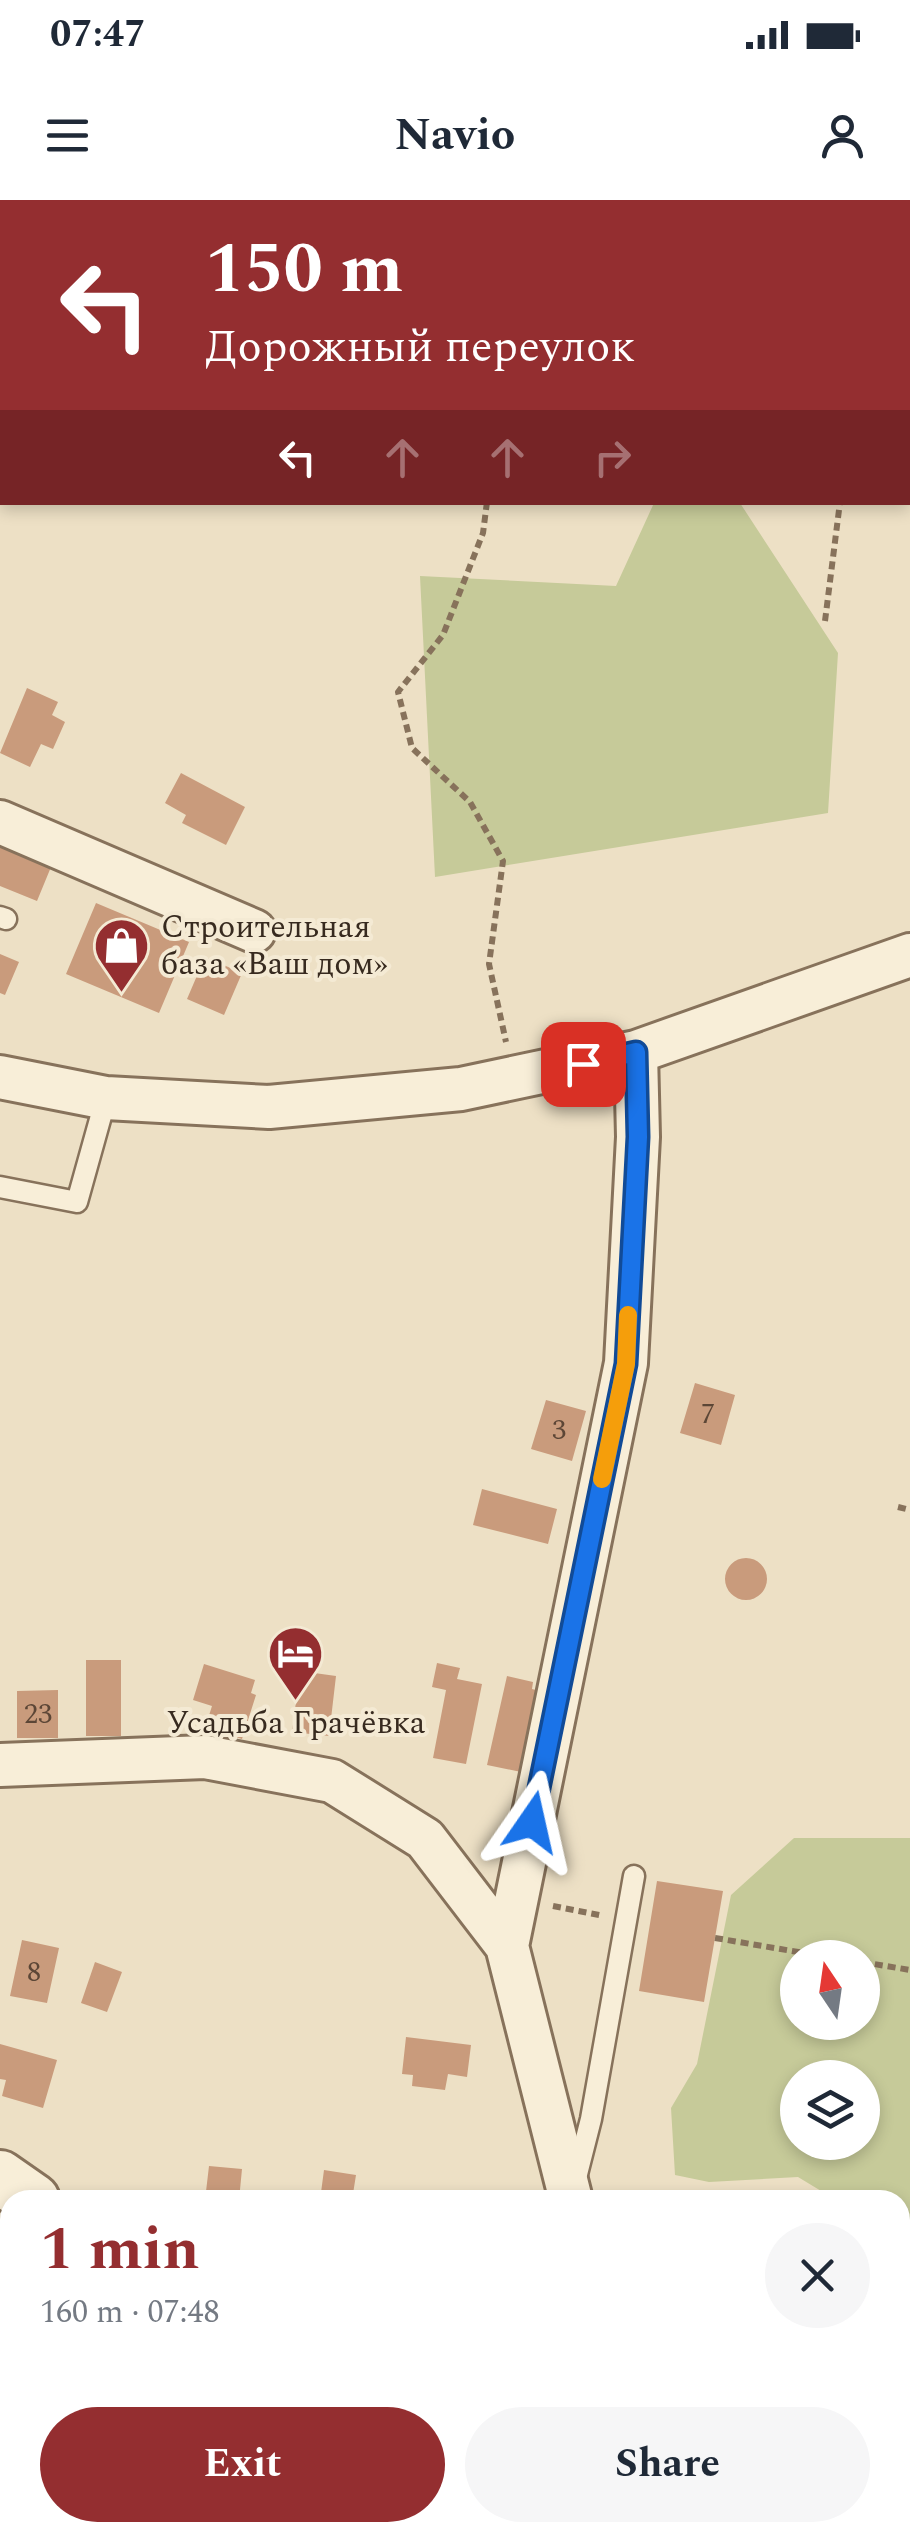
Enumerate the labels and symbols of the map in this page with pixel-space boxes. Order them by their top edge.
place label: Строительная база «Ваш дом» [161,903,388,989]
shop icon: Строительная база «Ваш дом» [92,915,152,994]
pin [541,1022,626,1107]
house number: 7 [701,1393,715,1436]
house number: 3 [552,1409,566,1452]
hotel icon: Усадьба Грачёвка [266,1624,326,1703]
house number: 23 [24,1693,52,1736]
place label: Усадьба Грачёвка [167,1699,426,1748]
position arrow [480,1770,584,1874]
north arrow [780,1940,880,2040]
house number: 8 [27,1951,41,1994]

